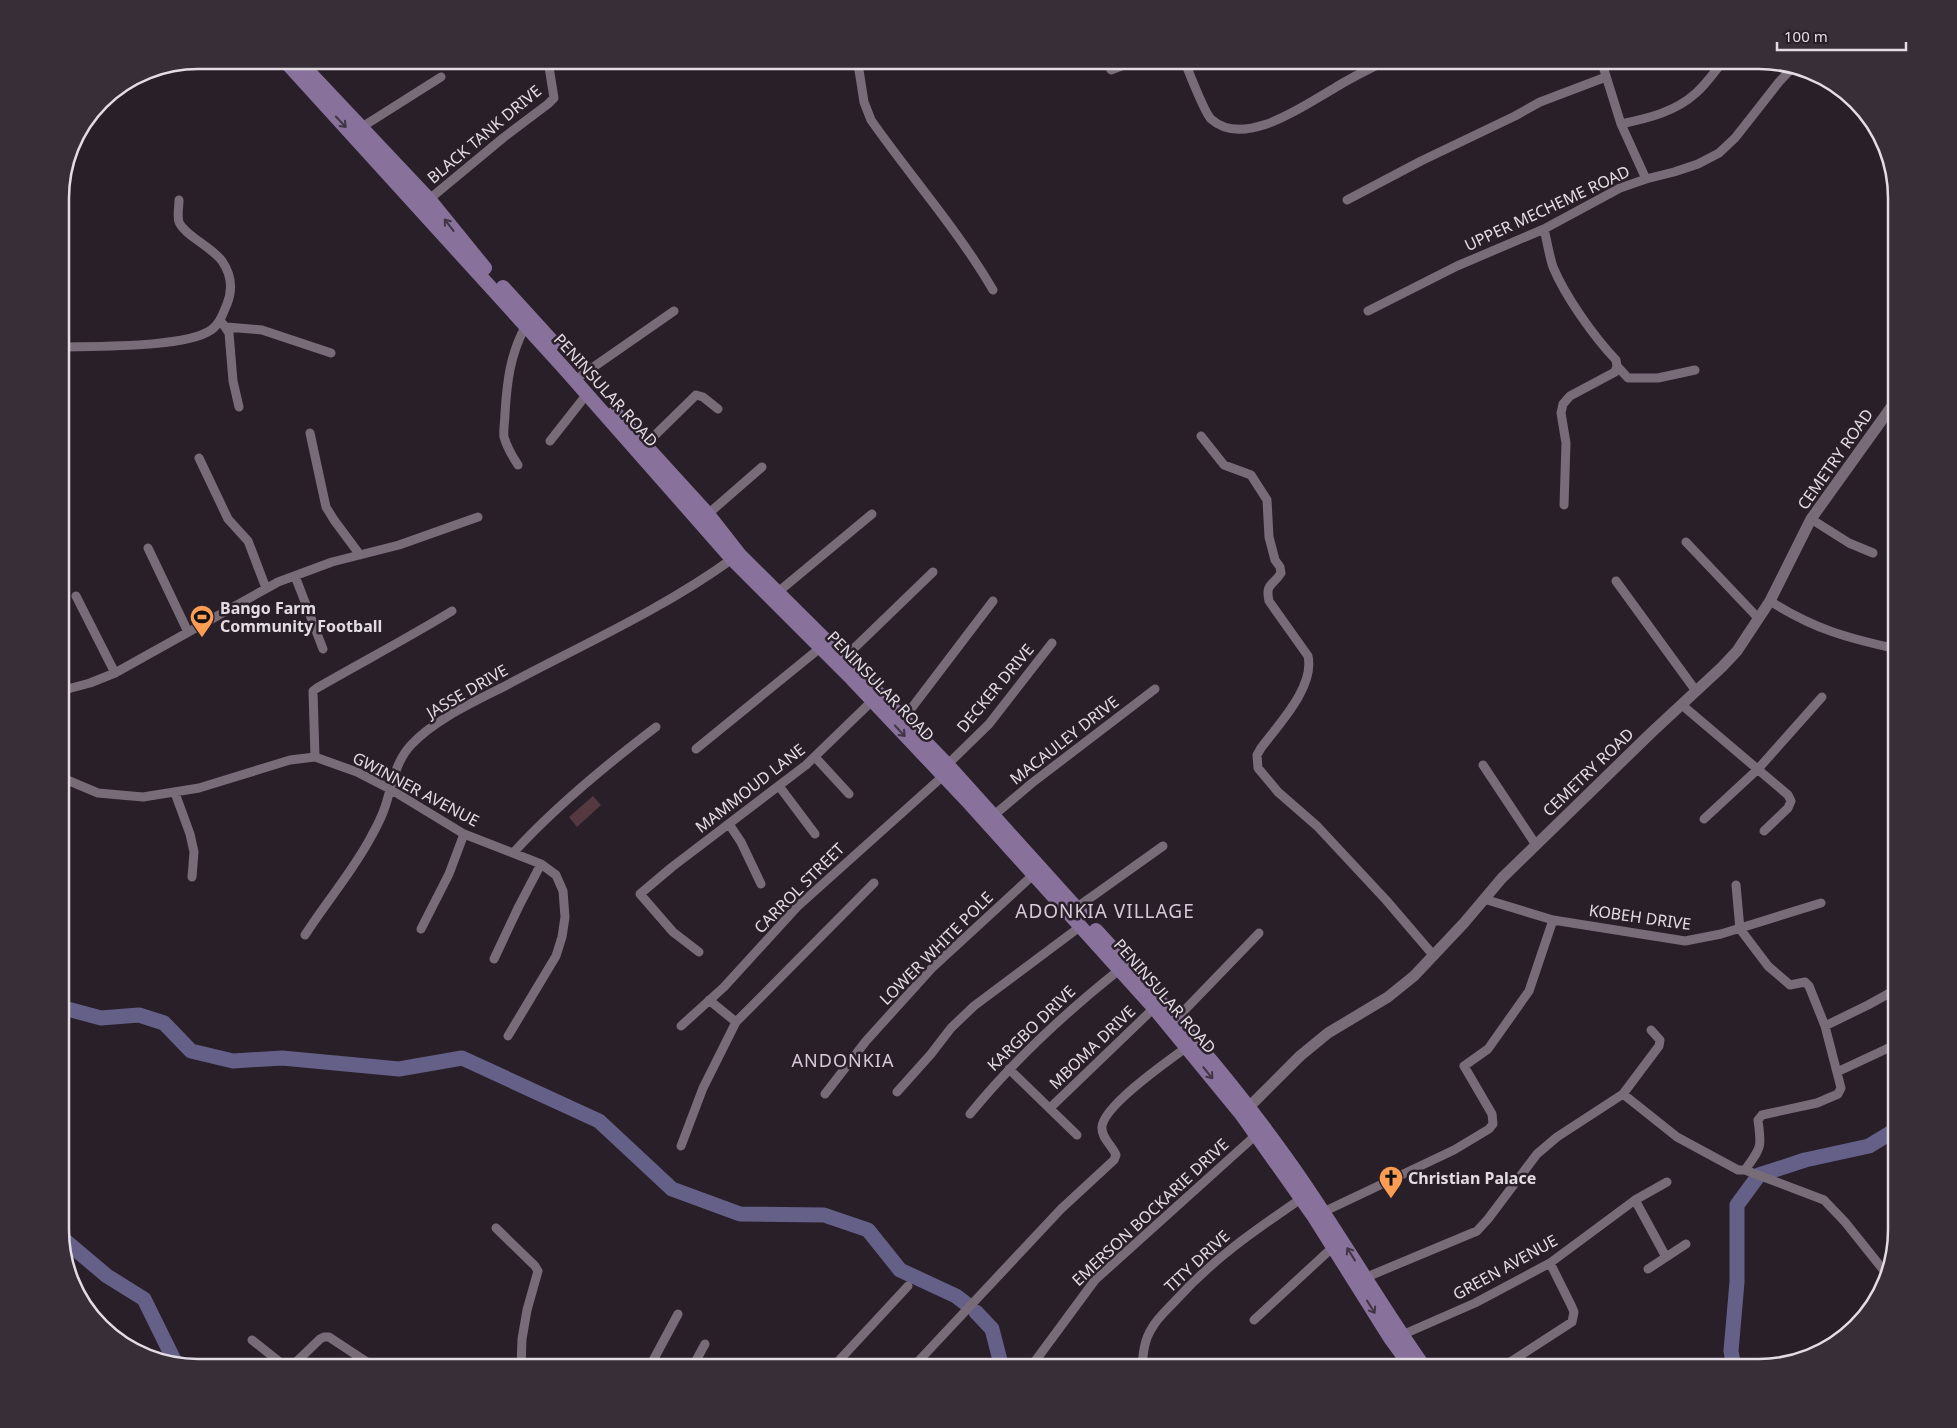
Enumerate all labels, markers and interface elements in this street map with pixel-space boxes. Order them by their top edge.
scale bar [1777,20,1906,52]
text: 100 m [1784,26,1828,46]
street label: BLACK TANK DRIVE [422,80,546,188]
one-way arrow [335,115,347,128]
street label: UPPER MECHEME ROAD [1461,160,1633,256]
one-way arrow [444,219,455,232]
street label: PENINSULAR ROAD [549,329,663,451]
street label: CEMETRY ROAD [1792,404,1878,514]
place label: Bango Farm Community Football [220,597,382,637]
sports icon: Bango Farm Community Football [189,604,215,638]
street label: PENINSULAR ROAD [823,626,939,746]
street label: DECKER DRIVE [951,639,1039,737]
street label: JASSE DRIVE [420,659,512,724]
street label: MACAULEY DRIVE [1005,691,1123,789]
street label: CEMETRY ROAD [1538,723,1638,821]
one-way arrow [894,725,906,737]
street label: MAMMOUD LANE [691,738,809,838]
street label: GWINNER AVENUE [349,746,483,832]
street label: CARROL STREET [749,838,849,938]
street label: LOWER WHITE POLE [875,887,997,1009]
district label: ADONKIA VILLAGE [1015,898,1195,924]
street label: KOBEH DRIVE [1587,899,1693,935]
street label: PENINSULAR ROAD [1109,934,1221,1058]
street label: KARGBO DRIVE [982,980,1080,1076]
street label: MBOMA DRIVE [1044,1000,1140,1094]
district label: ANDONKIA [792,1048,894,1072]
one-way arrow [1202,1066,1213,1079]
street label: EMERSON BOCKARIE DRIVE [1067,1133,1233,1291]
church icon: Christian Palace [1378,1165,1404,1199]
place label: Christian Palace [1408,1167,1536,1189]
street label: TITY DRIVE [1160,1225,1234,1297]
street label: GREEN AVENUE [1449,1229,1561,1305]
one-way arrow [1346,1247,1356,1261]
one-way arrow [1366,1299,1376,1313]

